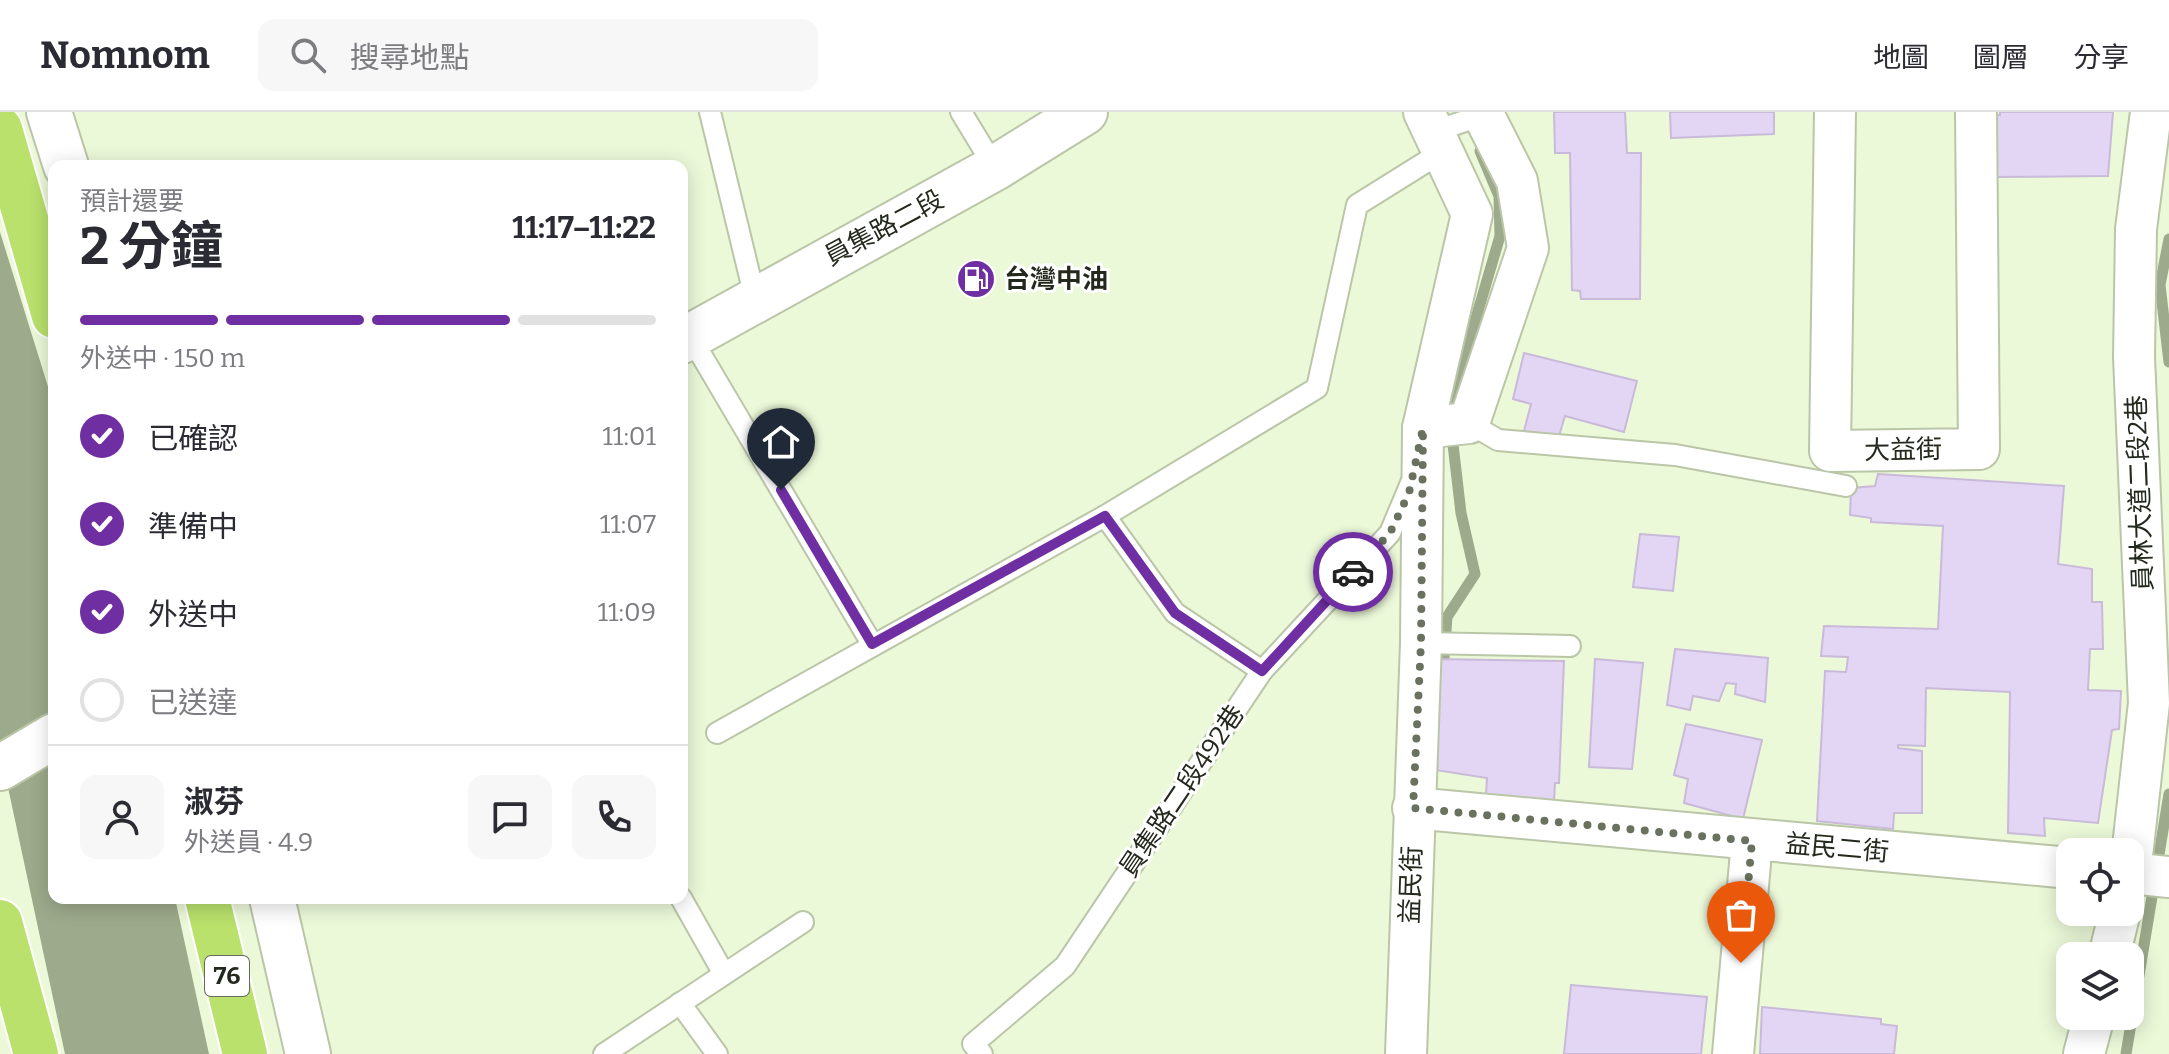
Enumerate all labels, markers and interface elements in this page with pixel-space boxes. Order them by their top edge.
search box [258,19,818,91]
text: Nomnom [40,32,210,78]
icon: search [286,33,330,77]
text: 搜尋地點 [350,40,470,76]
text: 地圖 [1873,41,1929,74]
text: 圖層 [1973,41,2029,74]
text: 分享 [2073,41,2129,74]
street label: 員集路二段 [819,184,949,272]
text: 預計還要 [80,186,184,217]
text: 11:17–11:22 [512,210,656,246]
text: 2 分鐘 [80,215,223,278]
fuel station icon: 台灣中油 [955,258,997,300]
place label: 台灣中油 [1004,264,1108,295]
text: 外送中 · 150 m [80,343,245,374]
street label: 員林大道二段2巷 [2121,394,2159,592]
pin [747,408,815,490]
icon: check [80,414,124,458]
icon: home [759,420,803,464]
text: 已確認 [148,421,238,457]
text: 11:01 [602,421,656,452]
street label: 大益街 [1864,434,1942,466]
icon: check [80,502,124,546]
text: 準備中 [148,509,238,545]
text: 11:07 [600,509,656,540]
courier [1313,532,1393,612]
icon: car [1331,550,1375,594]
icon: check [80,590,124,634]
text: 外送中 [148,597,238,633]
text: 11:09 [597,597,656,628]
text: 已送達 [148,685,238,721]
street label: 員集路二段492巷 [1113,699,1251,883]
button: person [80,775,164,859]
button: chat [468,775,552,859]
button: phone [572,775,656,859]
text: 淑芬 [184,784,244,820]
text: 外送員 · 4.9 [184,827,313,858]
street label: 益民二街 [1784,828,1890,868]
map controls [2056,838,2144,1030]
button: locate [2056,838,2144,926]
street label: 益民街 [1394,845,1428,925]
pin [1707,881,1775,963]
icon: bag [1719,893,1763,937]
button: layers [2056,942,2144,1030]
road number: 76 [205,956,249,996]

